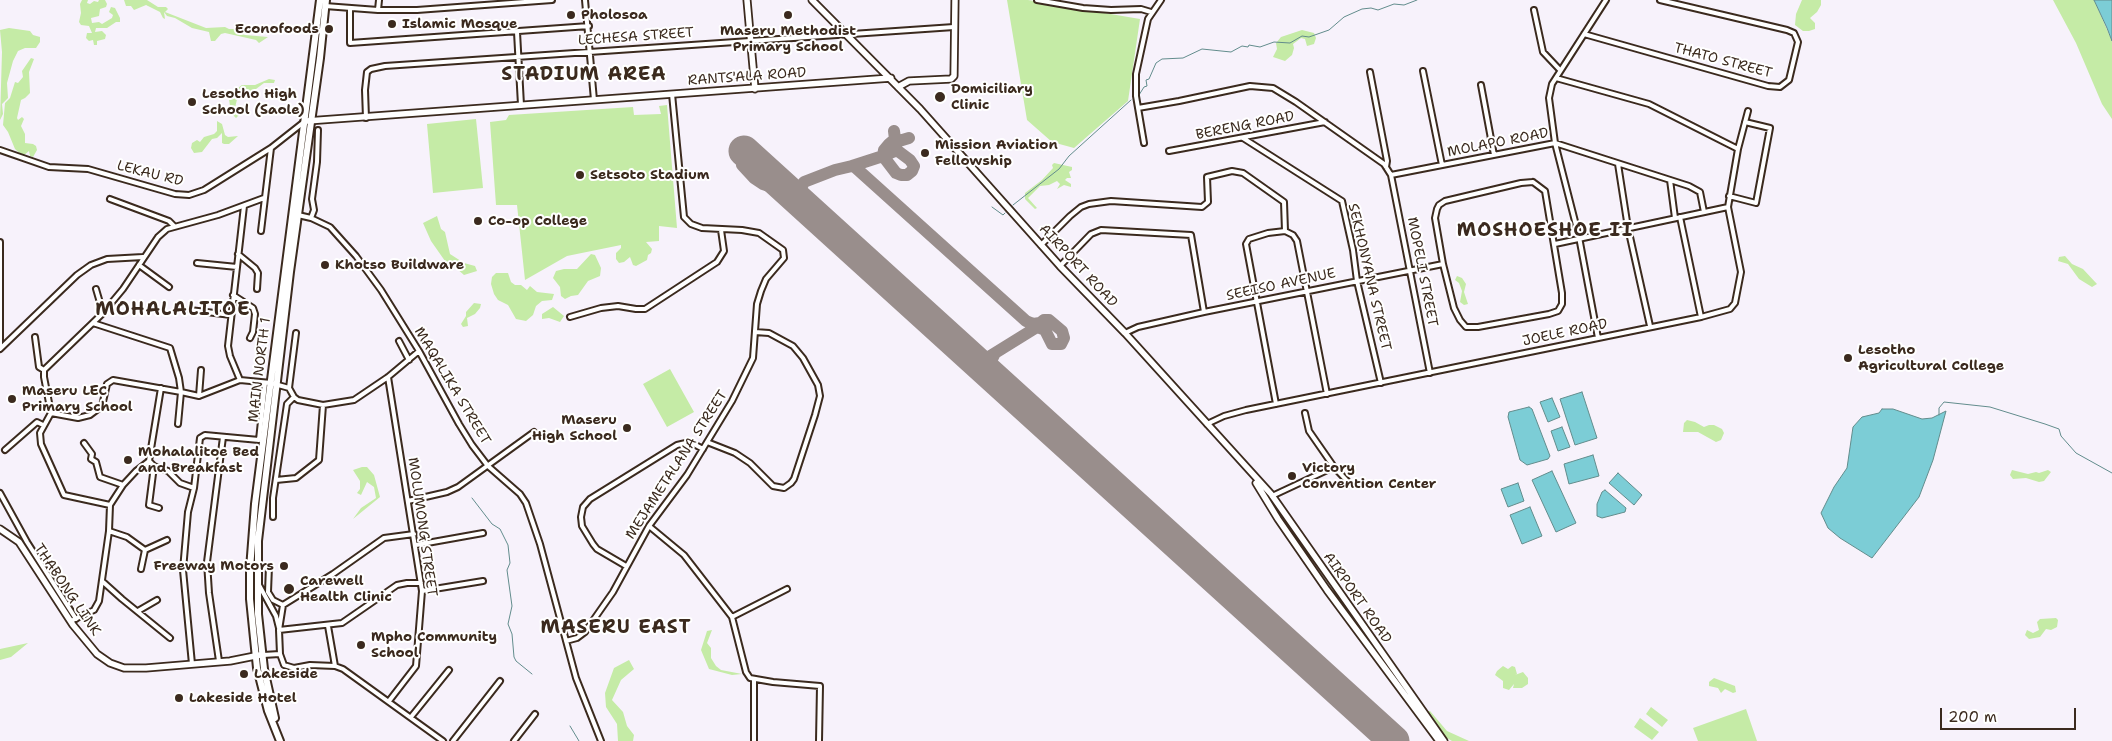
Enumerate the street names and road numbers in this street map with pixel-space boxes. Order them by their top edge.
street label: LECHESA STREET [577,25,695,49]
street label: THATO STREET [1672,40,1774,82]
street label: RANTS'ALA ROAD [687,64,807,90]
street label: BERENG ROAD [1194,108,1296,144]
street label: MOLAPO ROAD [1446,125,1550,161]
street label: LEKAU RD [115,158,185,190]
street label: SEKHONYANA STREET [1344,202,1394,352]
street label: MOPELI STREET [1403,216,1441,328]
street label: AIRPORT ROAD [1035,221,1121,311]
street label: SEEISO AVENUE [1225,265,1337,305]
street label: JOELE ROAD [1521,316,1609,350]
street label: MAIN NORTH 1 [245,317,275,423]
street label: MAQALIKA STREET [410,324,494,448]
street label: MEJAMETALANA STREET [623,387,731,543]
street label: MOLUMONG STREET [404,456,440,598]
street label: THABONG LINK [30,541,104,639]
street label: AIRPORT ROAD [1319,549,1395,647]

